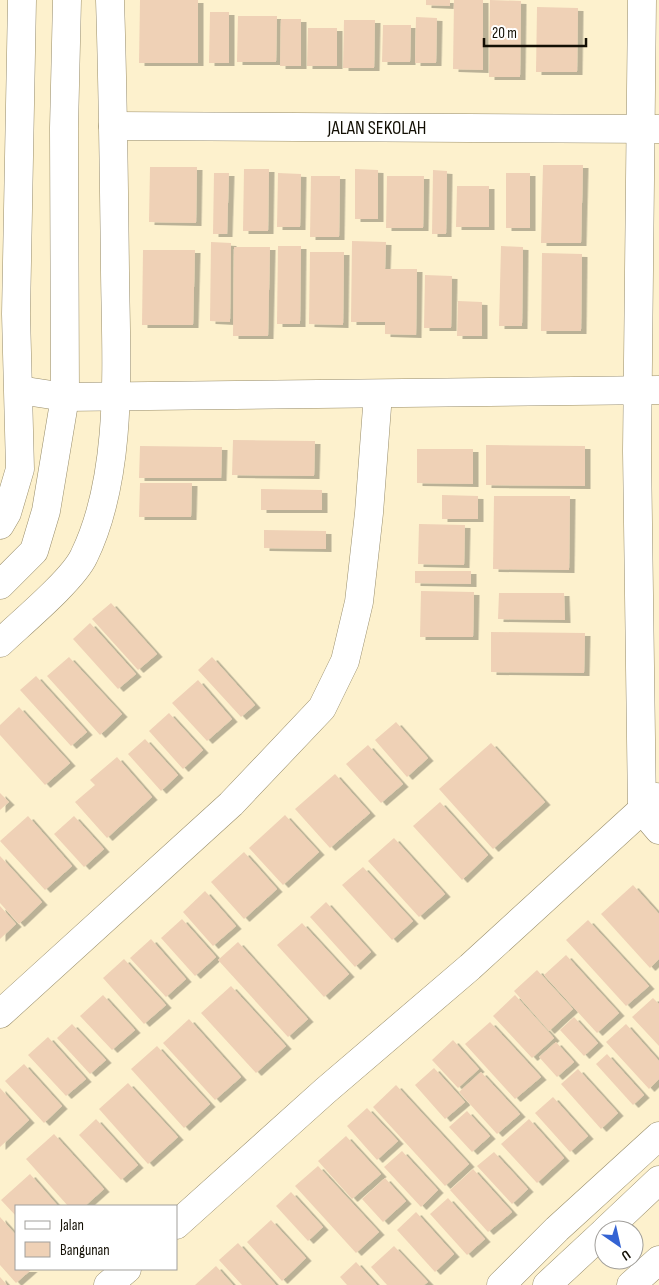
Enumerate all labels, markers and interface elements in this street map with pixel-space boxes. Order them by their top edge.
scale bar [484,15,586,47]
text: 20 m [492,24,517,43]
street label: JALAN SEKOLAH [327,117,426,140]
legend [15,1205,178,1270]
text: Jalan [59,1216,84,1235]
north arrow [594,1220,644,1270]
text: Bangunan [60,1241,110,1260]
text: U [618,1246,634,1264]

